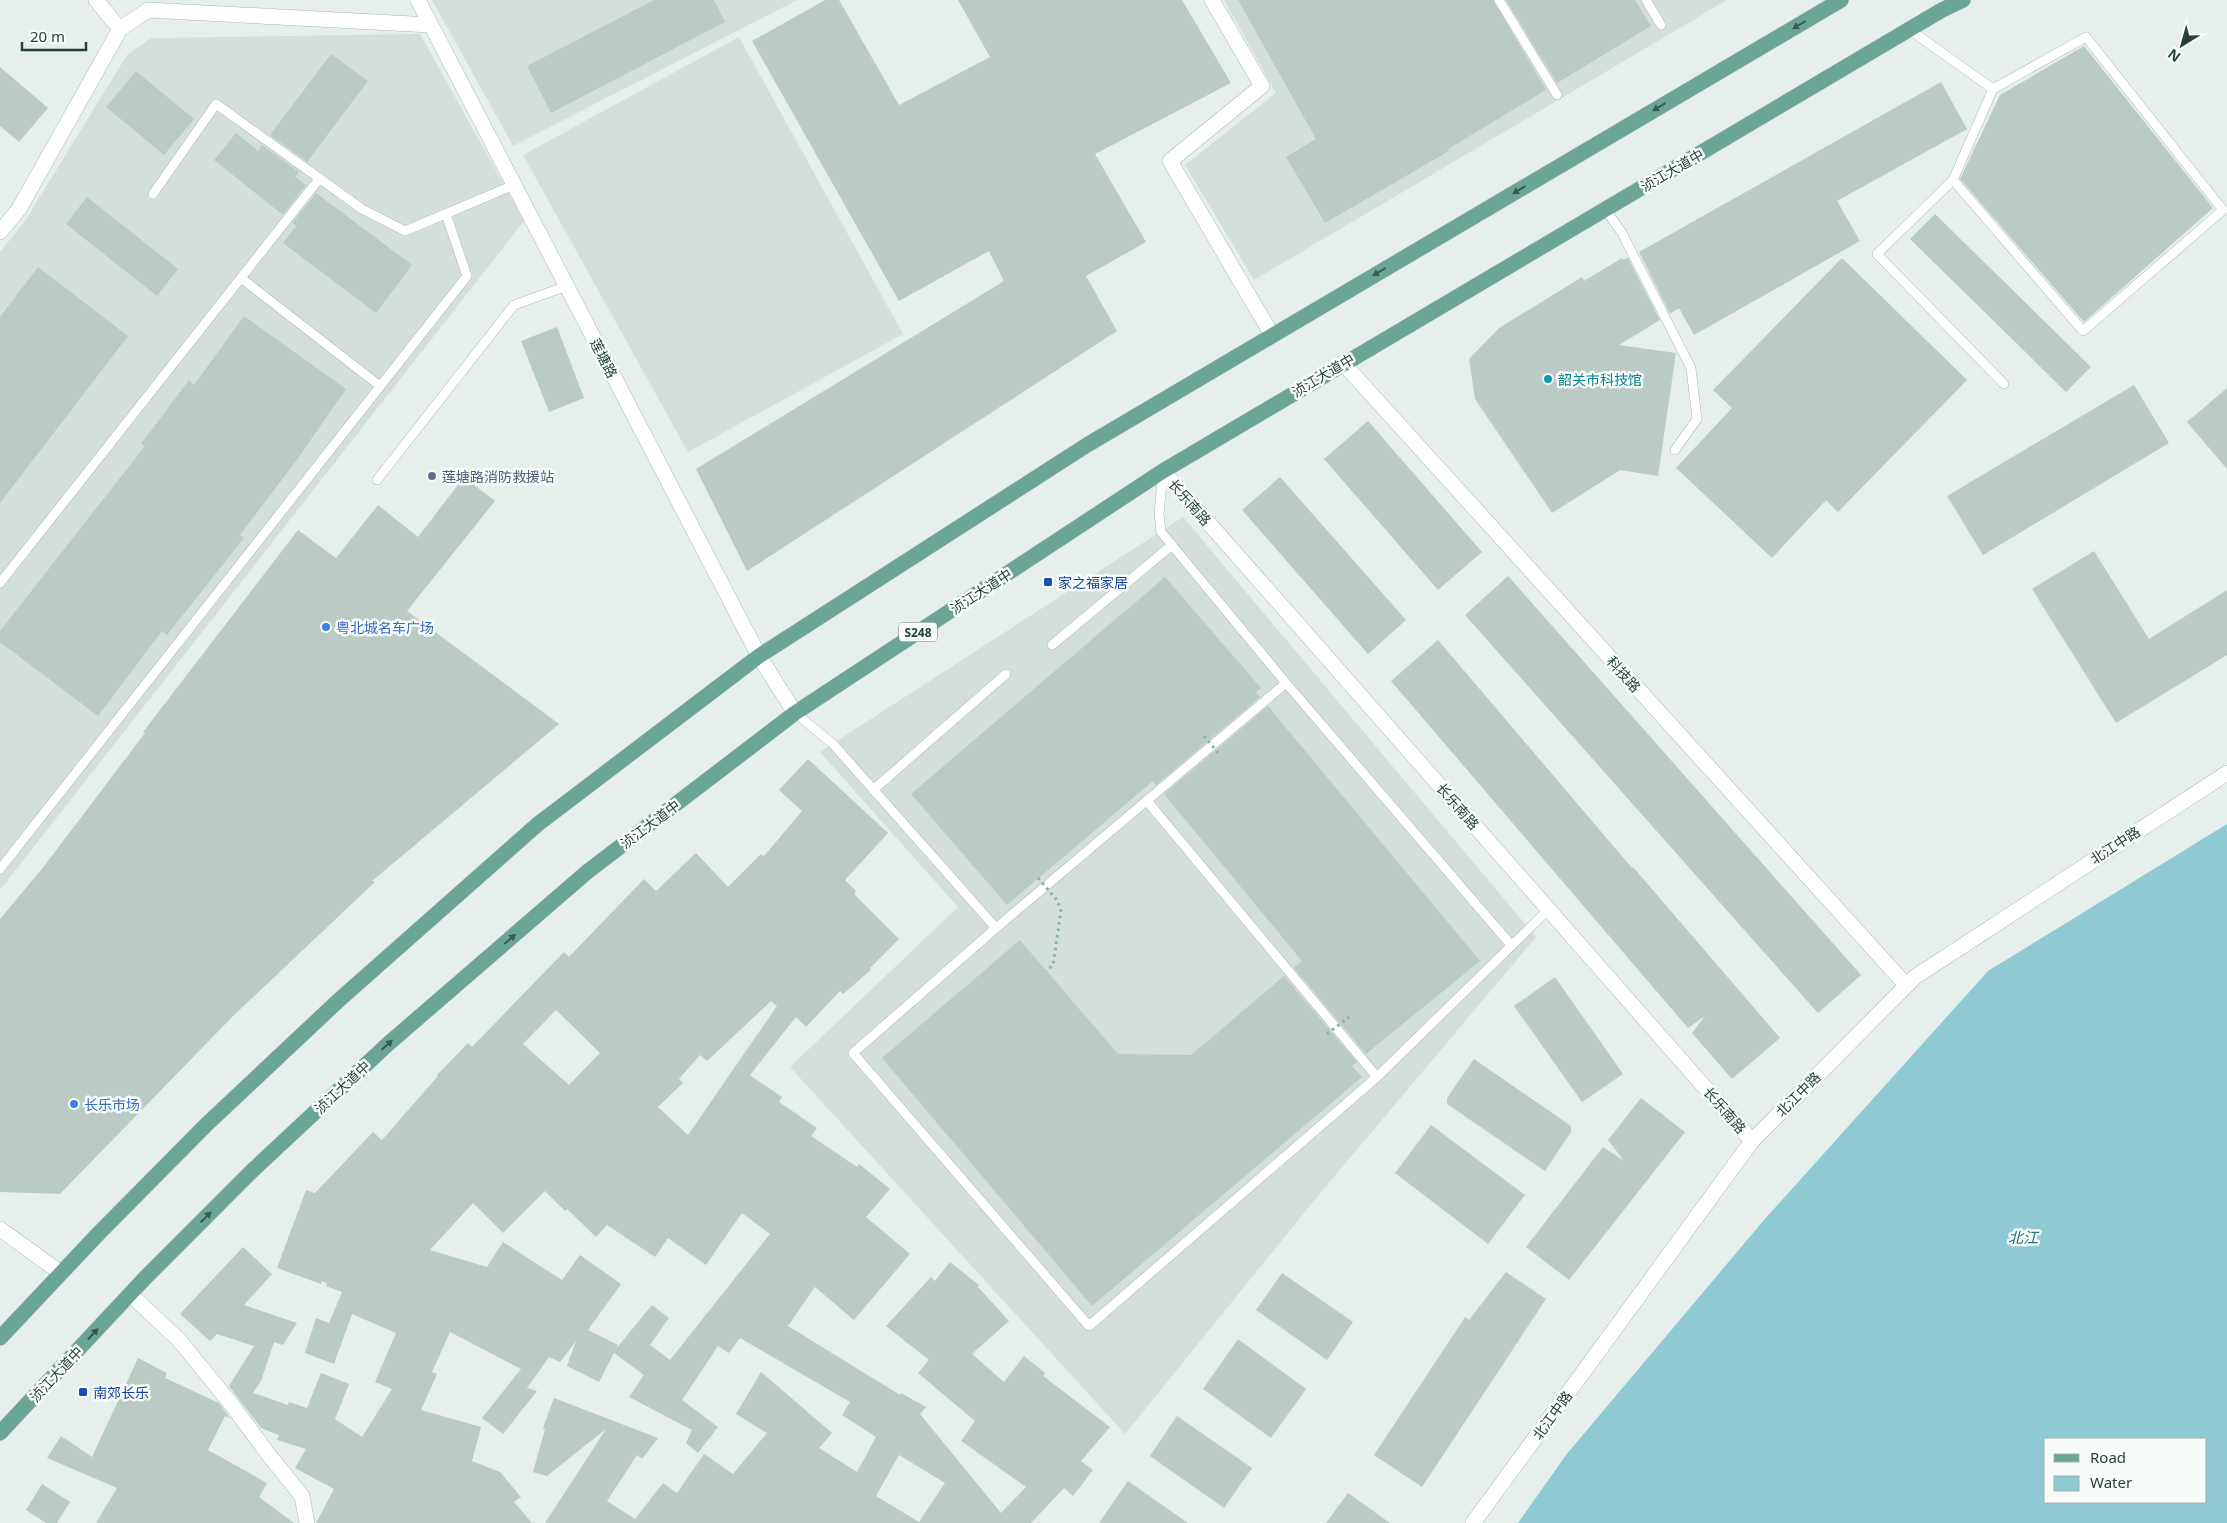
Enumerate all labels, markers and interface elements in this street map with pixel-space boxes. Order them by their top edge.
scale bar [22,20,86,52]
one-way arrow [1792,20,1805,29]
north arrow [2157,20,2207,70]
text: 20 m [30,26,65,46]
text: N [2164,45,2184,67]
one-way arrow [1652,103,1665,112]
street label: 浈江大道中 [1637,144,1707,196]
one-way arrow [1512,185,1525,194]
one-way arrow [1372,268,1385,277]
street label: 莲塘路 [586,335,622,381]
street label: 浈江大道中 [1288,349,1358,401]
place label: 韶关市科技馆 [1558,370,1642,389]
marker: 韶关市科技馆 [1542,373,1554,385]
place label: 莲塘路消防救援站 [442,467,554,486]
marker: 莲塘路消防救援站 [426,470,438,482]
street label: 长乐南路 [1164,475,1216,529]
street label: 浈江大道中 [946,564,1016,618]
place label: 家之福家居 [1058,573,1128,592]
marker: 家之福家居 [1042,576,1054,588]
place label: 粤北城名车广场 [336,618,434,637]
marker: 粤北城名车广场 [320,621,332,633]
road number: S248 [899,622,937,642]
street label: 科技路 [1603,652,1645,696]
street label: 长乐南路 [1432,779,1484,833]
street label: 浈江大道中 [616,795,684,853]
street label: 北江中路 [2086,822,2144,868]
one-way arrow [504,933,517,944]
one-way arrow [381,1039,393,1051]
street label: 浈江大道中 [310,1056,374,1118]
street label: 北江中路 [1771,1067,1825,1121]
street label: 长乐南路 [1699,1083,1751,1137]
place label: 长乐市场 [84,1095,140,1114]
marker: 长乐市场 [68,1098,80,1110]
one-way arrow [200,1211,212,1223]
water label: 北江 [2008,1227,2040,1247]
one-way arrow [87,1328,99,1340]
street label: 浈江大道中 [25,1342,87,1406]
place label: 南郊长乐 [93,1383,149,1402]
marker: 南郊长乐 [77,1386,89,1398]
street label: 北江中路 [1528,1387,1576,1443]
legend [2044,1438,2207,1503]
text: Road [2090,1447,2126,1467]
text: Water [2090,1472,2132,1492]

